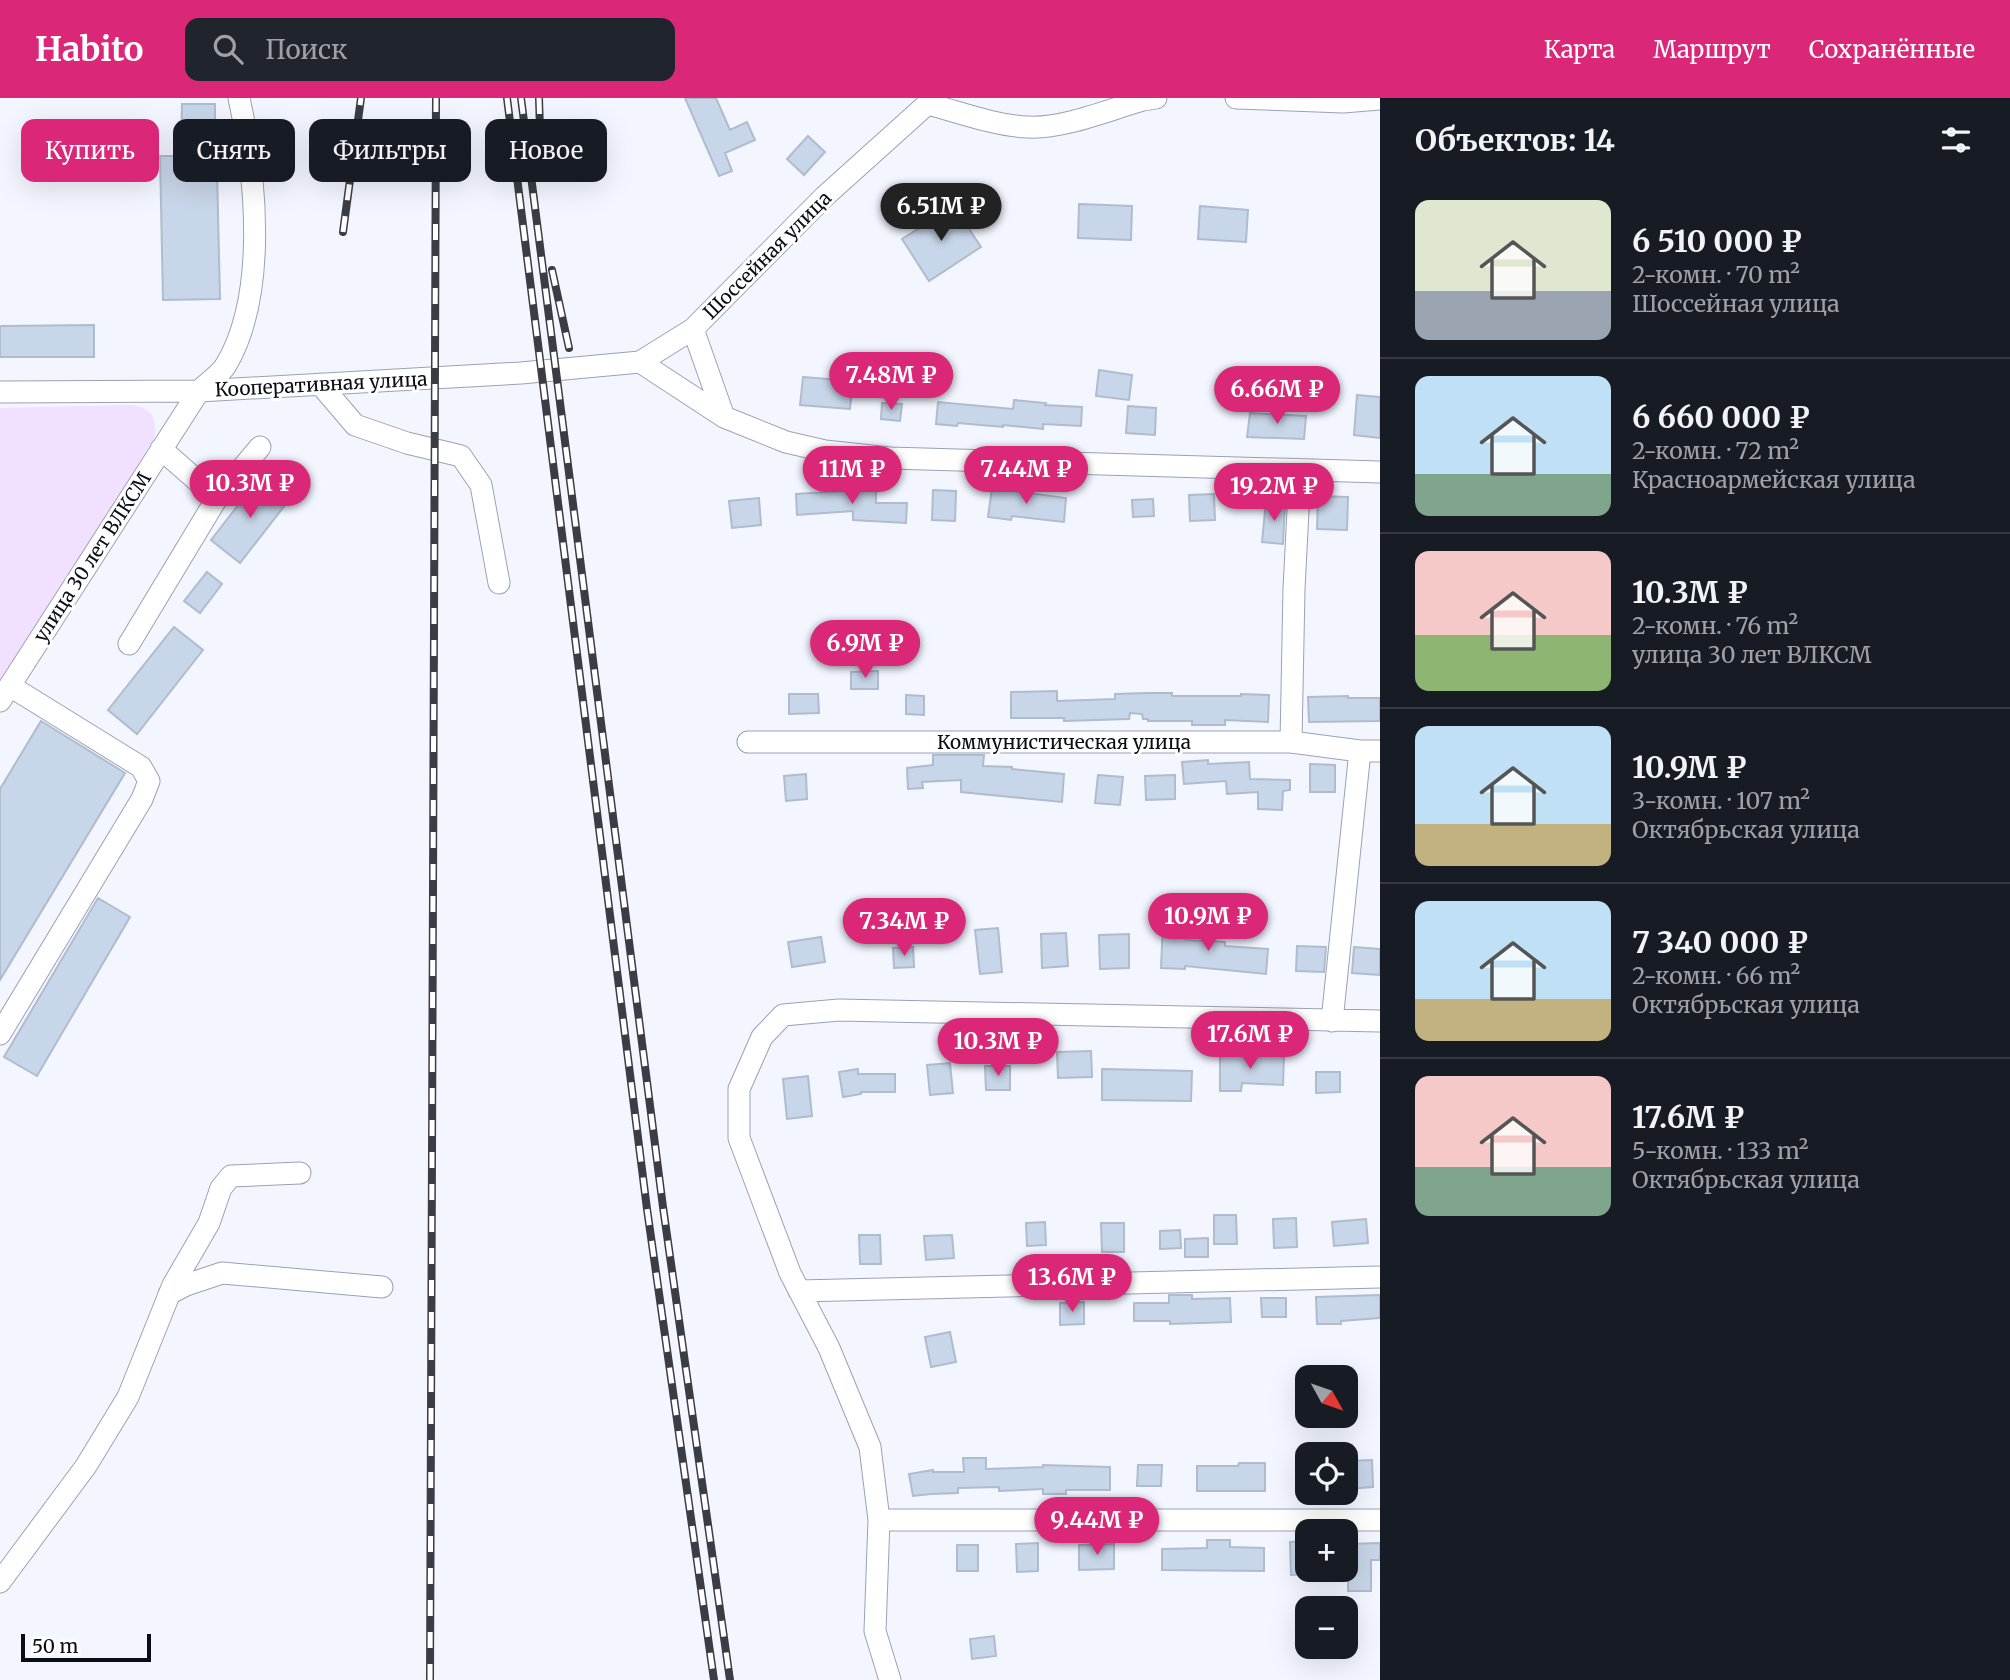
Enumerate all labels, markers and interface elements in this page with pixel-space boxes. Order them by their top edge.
search box [185,18,675,81]
text: Habito [35,29,143,70]
icon: search [209,30,247,68]
text: Поиск [265,33,348,66]
text: Карта [1544,34,1615,65]
text: Маршрут [1653,34,1771,65]
text: Сохранённые [1809,34,1975,65]
chip: Купить [21,119,159,182]
chip: Снять [173,119,295,182]
chip: Фильтры [309,119,471,182]
chip: Новое [485,119,607,182]
text: Объектов: 14 [1415,121,1615,159]
icon: filters [1937,121,1975,159]
pin: 6.51M ₽ [876,184,1006,243]
street label: Шоссейная улица [698,186,836,324]
text: 6.51M ₽ [897,191,985,220]
text: 6 510 000 ₽ [1632,222,1802,260]
icon: home [1471,228,1555,312]
text: 2-комн. · 70 m² [1632,260,1800,289]
text: Шоссейная улица [1632,289,1840,318]
pin: 7.48M ₽ [826,352,956,412]
text: 7.48M ₽ [845,360,937,389]
street label: Кооперативная улица [214,366,428,402]
pin: 6.66M ₽ [1212,366,1342,426]
text: 6.66M ₽ [1230,374,1324,403]
text: 6 660 000 ₽ [1632,398,1810,436]
icon: home [1471,404,1555,488]
text: 2-комн. · 72 m² [1632,436,1799,465]
pin: 11M ₽ [803,446,901,506]
pin: 7.44M ₽ [961,446,1091,506]
text: 11M ₽ [819,454,885,483]
text: 7.44M ₽ [980,454,1072,483]
pin: 10.3M ₽ [185,460,315,520]
pin: 19.2M ₽ [1209,464,1339,523]
text: Красноармейская улица [1632,465,1916,494]
street label: улица 30 лет ВЛКСМ [28,467,156,647]
text: 10.3M ₽ [206,468,294,497]
text: 19.2M ₽ [1230,471,1318,500]
text: 10.3M ₽ [1632,573,1748,611]
icon: home [1471,579,1555,663]
text: 2-комн. · 76 m² [1632,611,1798,640]
pin: 6.9M ₽ [808,620,922,680]
text: 6.9M ₽ [826,628,904,657]
text: улица 30 лет ВЛКСМ [1632,640,1872,669]
street label: Коммунистическая улица [937,730,1191,754]
text: 10.9M ₽ [1632,748,1747,786]
icon: home [1471,754,1555,838]
text: 3-комн. · 107 m² [1632,786,1810,815]
text: Октябрьская улица [1632,815,1860,844]
pin: 10.9M ₽ [1143,894,1273,953]
pin: 7.34M ₽ [839,898,969,958]
text: 10.9M ₽ [1164,901,1252,930]
text: 7.34M ₽ [859,906,949,935]
text: 7 340 000 ₽ [1632,923,1808,961]
icon: home [1471,929,1555,1013]
text: 2-комн. · 66 m² [1632,961,1800,990]
text: Октябрьская улица [1632,990,1860,1019]
pin: 17.6M ₽ [1185,1012,1315,1071]
pin: 10.3M ₽ [933,1018,1063,1078]
text: 17.6M ₽ [1207,1019,1293,1048]
text: 10.3M ₽ [954,1026,1042,1055]
text: 17.6M ₽ [1632,1098,1744,1136]
icon: home [1471,1104,1555,1188]
text: 5-комн. · 133 m² [1632,1136,1809,1165]
text: Октябрьская улица [1632,1165,1860,1194]
pin: 13.6M ₽ [1007,1254,1137,1314]
text: 13.6M ₽ [1028,1262,1116,1291]
north arrow [1295,1365,1358,1428]
map controls [1295,1365,1358,1659]
button: locate [1295,1442,1358,1505]
pin: 9.44M ₽ [1032,1498,1162,1557]
text: 9.44M ₽ [1050,1505,1144,1534]
button: + [1295,1519,1358,1582]
button: − [1295,1596,1358,1659]
scale bar [21,1631,150,1663]
text: 50 m [32,1634,78,1658]

